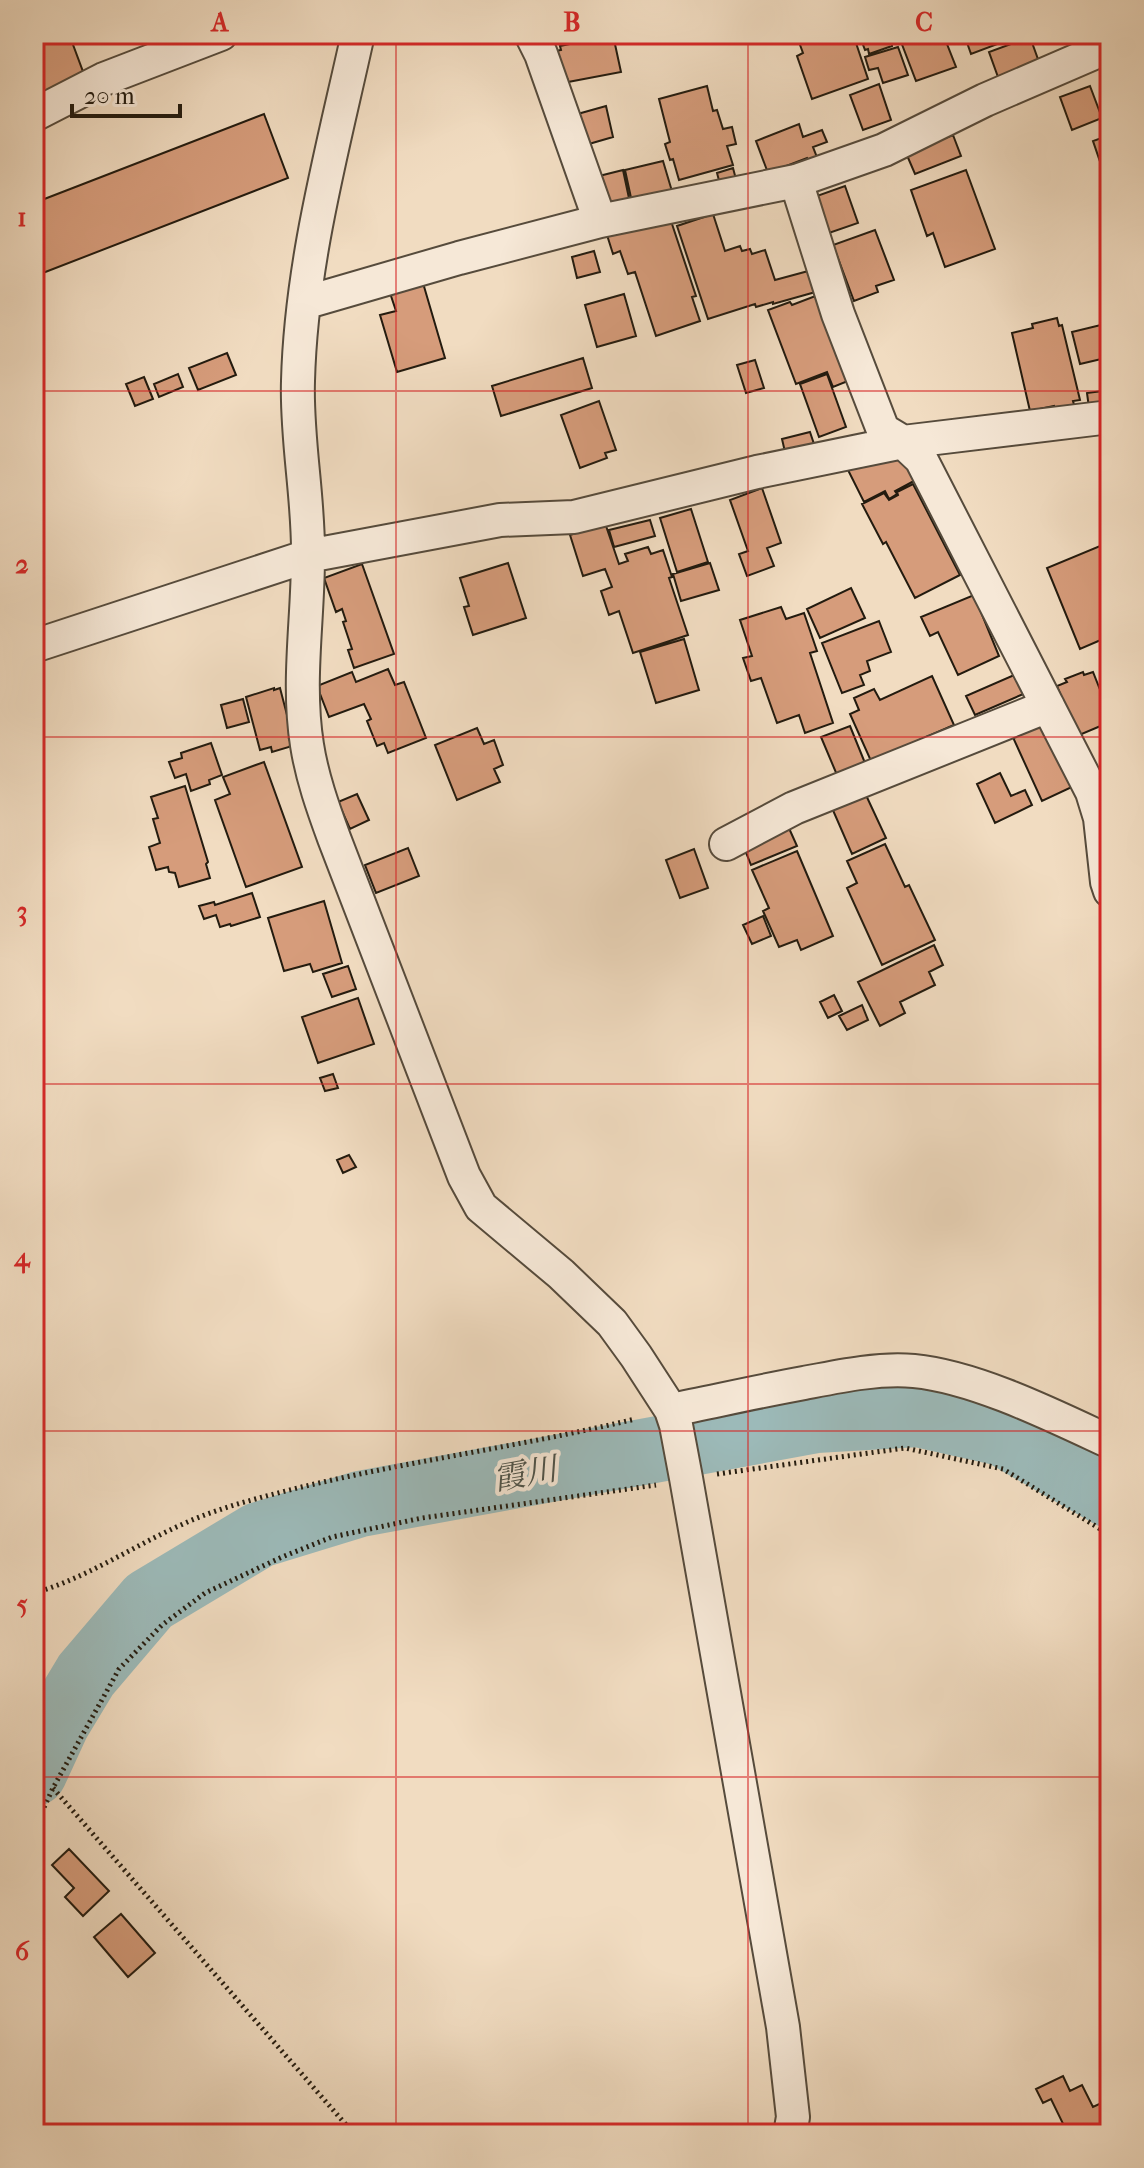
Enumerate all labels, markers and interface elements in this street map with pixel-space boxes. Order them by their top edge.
text: A [210,7,230,38]
text: B [564,7,581,38]
text: C [915,7,933,38]
scale bar [72,68,180,118]
text: 20 m [84,82,135,110]
text: 1 [17,202,27,233]
text: 2 [15,549,29,580]
text: 3 [17,896,27,927]
text: 4 [13,1242,31,1274]
water label: 霞川 [490,1450,563,1498]
text: 5 [16,1589,28,1620]
text: 6 [15,1936,30,1967]

